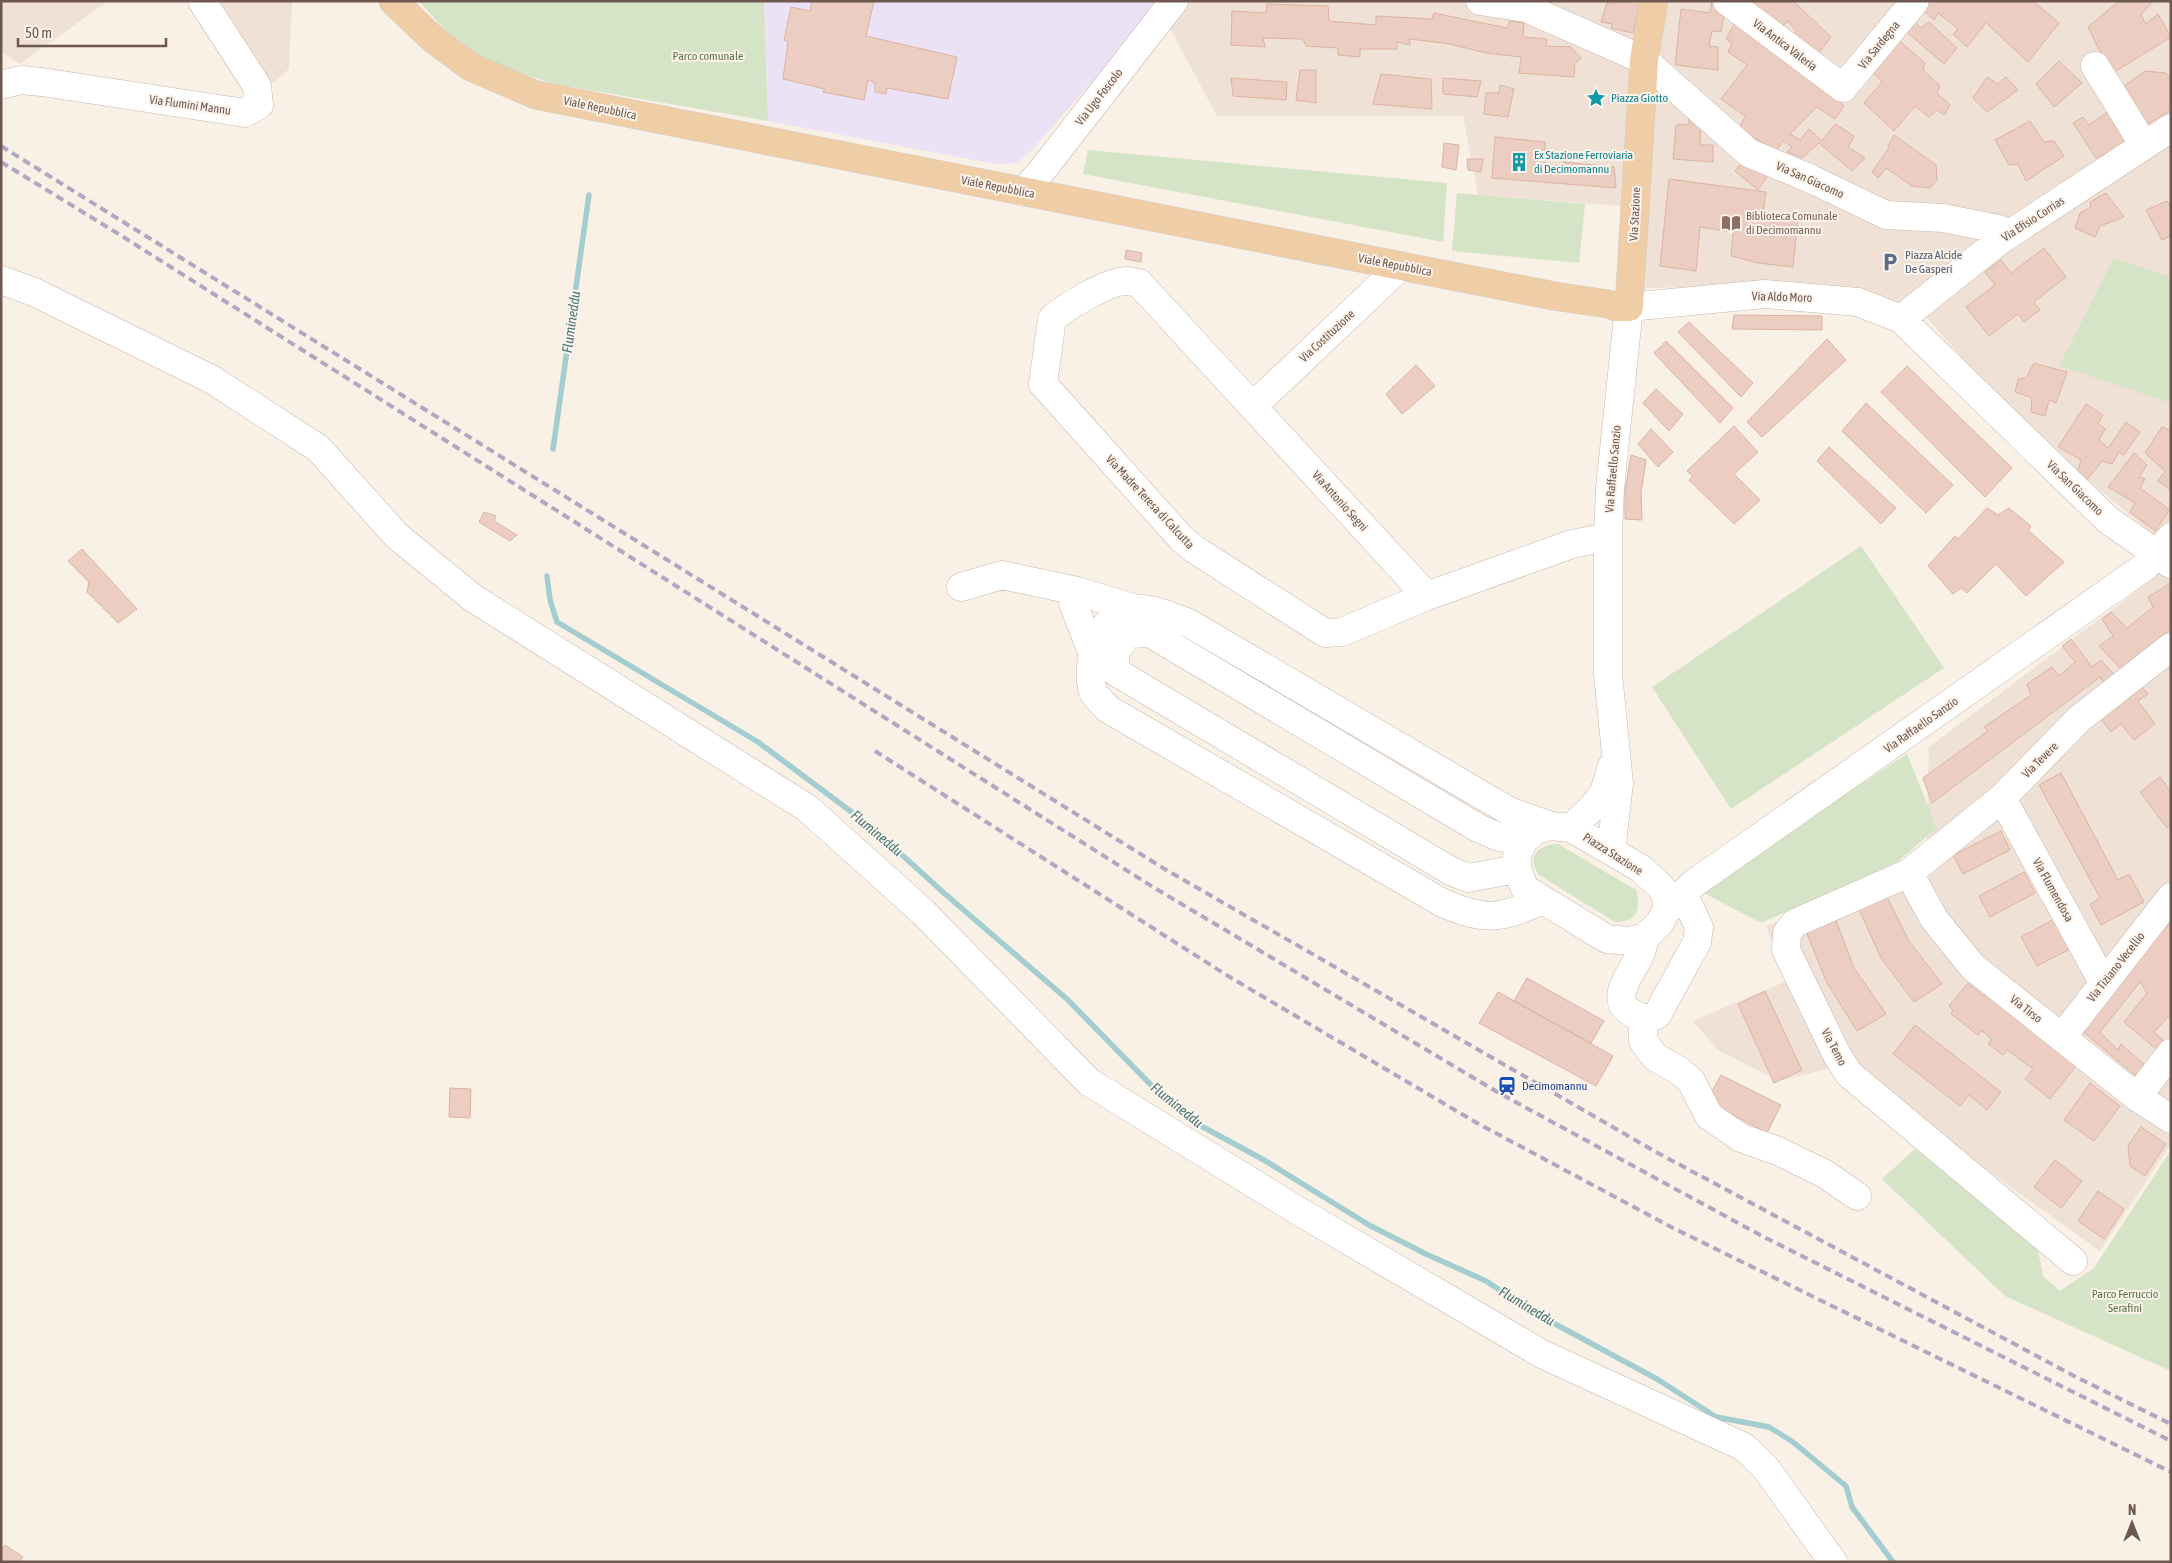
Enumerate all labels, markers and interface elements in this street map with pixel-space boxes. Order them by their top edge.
scale bar [18,15,165,47]
street label: Via Antica Valeria [1750,16,1820,74]
street label: Via Sardegna [1855,18,1903,72]
text: 50 m [25,24,52,41]
park label: Parco comunale [673,49,743,63]
street label: Via Ugo Foscolo [1072,65,1126,128]
place icon: Piazza Giotto [1585,87,1607,109]
place label: Piazza Giotto [1611,91,1668,105]
street label: Via Flumini Mannu [148,92,232,118]
street label: Viale Repubblica [562,93,638,123]
place label: Ex Stazione Ferroviaria di Decimomannu [1534,148,1633,176]
building icon: Ex Stazione Ferroviaria di Decimomannu [1508,151,1530,173]
street label: Via San Giacomo [1774,159,1847,201]
street label: Viale Repubblica [960,173,1036,201]
street label: Via Stazione [1627,187,1643,241]
street label: Via Efisio Corrias [1999,194,2067,244]
place label: Biblioteca Comunale di Decimomannu [1746,209,1838,237]
library icon: Biblioteca Comunale di Decimomannu [1720,212,1742,234]
place label: Piazza Alcide De Gasperi [1905,248,1962,276]
street label: Viale Repubblica [1357,251,1433,279]
parking icon: Piazza Alcide De Gasperi [1879,251,1901,273]
street label: Via Aldo Moro [1751,289,1813,305]
water label: Flumineddu [559,290,583,354]
street label: Via Costituzione [1296,307,1358,365]
street label: Via Raffaello Sanzio [1602,424,1624,513]
street label: Via Madre Teresa di Calcutta [1103,452,1197,552]
street label: Via San Giacomo [2044,458,2106,519]
street label: Via Antonio Segni [1309,468,1371,534]
street label: Via Raffaello Sanzio [1881,694,1961,756]
street label: Via Tevere [2019,739,2061,781]
water label: Flumineddu [848,807,906,859]
street label: Piazza Stazione [1580,830,1646,878]
street label: Via Flumendosa [2030,856,2076,924]
street label: Via Tiziano Vecellio [2084,929,2148,1005]
street label: Via Tirso [2007,992,2045,1026]
street label: Via Temo [1818,1026,1850,1068]
station icon: Decimomannu [1496,1075,1518,1097]
water label: Flumineddu [1148,1079,1206,1131]
place label: Decimomannu [1522,1079,1587,1093]
water label: Flumineddu [1496,1283,1558,1329]
park label: Parco Ferruccio Serafini [2092,1287,2159,1315]
north arrow [2107,1498,2157,1548]
text: N [2128,1502,2136,1518]

